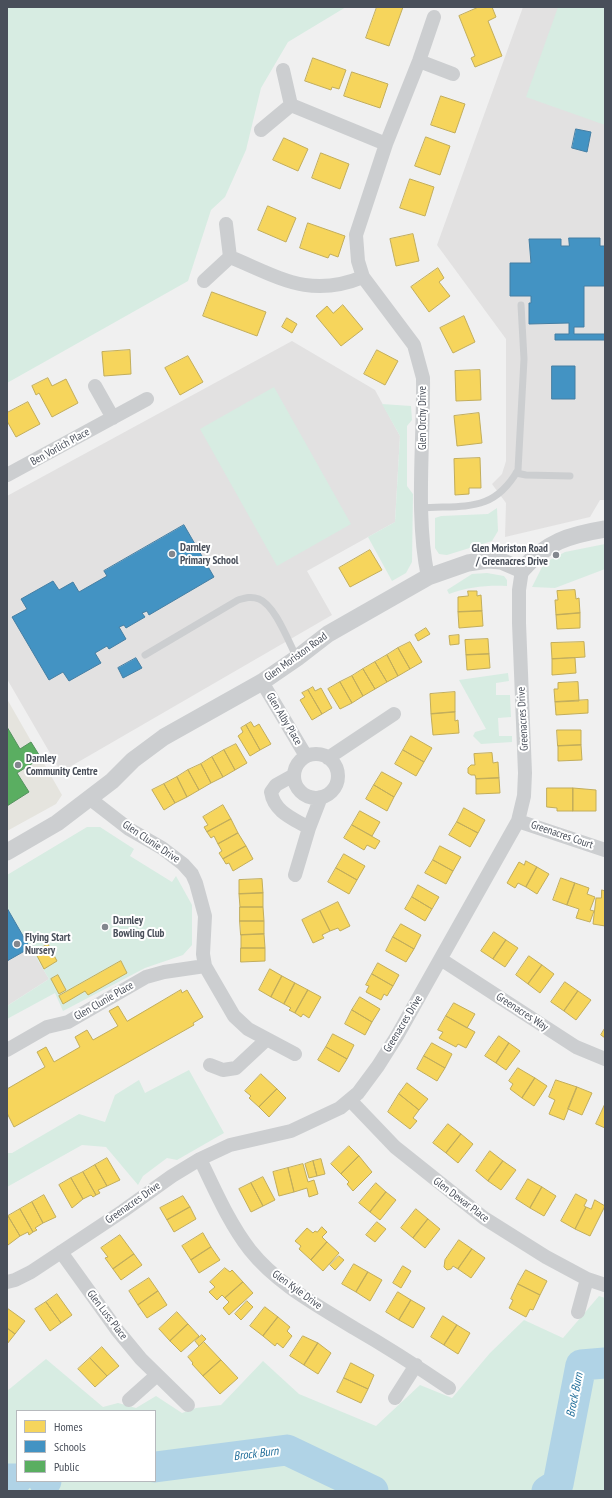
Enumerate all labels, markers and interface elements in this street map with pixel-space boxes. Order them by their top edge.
street label: Glen Orchy Drive [416,386,430,450]
street label: Ben Vorlich Place [28,425,92,469]
place label: Darnley Primary School [180,541,238,567]
place label: Glen Moriston Road / Greenacres Drive [471,542,548,568]
marker: Darnley Primary School [167,549,177,559]
marker: Glen Moriston Road / Greenacres Drive [551,550,561,560]
street label: Glen Moriston Road [262,630,330,684]
street label: Greenacres Drive [515,687,531,751]
street label: Glen Alby Place [263,690,305,748]
place label: Darnley Community Centre [26,752,98,778]
marker: Darnley Community Centre [13,760,23,770]
street label: Glen Clunie Drive [120,818,182,866]
street label: Greenacres Court [529,818,595,852]
place label: Darnley Bowling Club [113,914,164,940]
marker: Darnley Bowling Club [100,922,110,932]
place label: Flying Start Nursery [25,931,70,957]
marker: Flying Start Nursery [12,939,22,949]
street label: Glen Clunie Place [72,979,136,1023]
street label: Greenacres Way [493,990,551,1034]
street label: Greenacres Drive [381,993,425,1055]
street label: Glen Dewar Place [431,1175,491,1225]
street label: Greenacres Drive [103,1179,163,1227]
street label: Glen Kyle Drive [270,1268,324,1312]
street label: Glen Luss Place [84,1288,130,1342]
water label: Brock Burn [564,1372,586,1418]
legend [16,1410,156,1482]
text: Homes [54,1419,82,1434]
text: Schools [54,1439,86,1454]
water label: Brock Burn [233,1444,279,1464]
text: Public [54,1459,79,1474]

